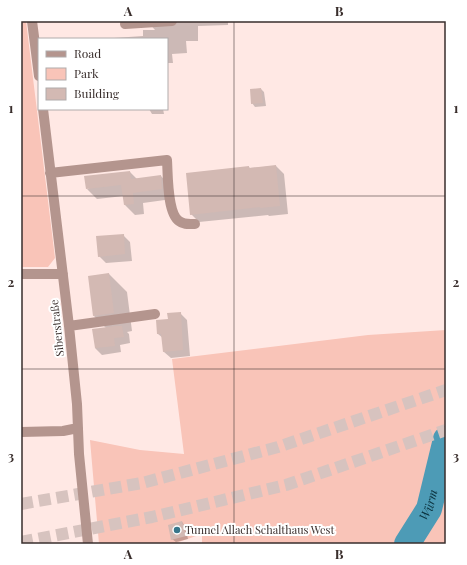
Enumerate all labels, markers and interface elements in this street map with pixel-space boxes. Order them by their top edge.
text: A [123,2,133,19]
text: B [335,2,344,19]
legend [38,38,168,110]
text: Road [74,45,101,61]
text: Park [74,65,99,81]
text: Building [74,85,120,101]
text: 1 [9,99,14,116]
text: 1 [454,99,459,116]
text: 2 [8,273,15,290]
text: 2 [453,273,460,290]
street label: Siberstraße [46,299,67,357]
text: 3 [8,447,14,464]
text: 3 [453,447,459,464]
water label: Würm [415,487,441,523]
place label: Tunnel Allach Schalthaus West [185,522,334,537]
marker: Tunnel Allach Schalthaus West [172,525,182,535]
text: A [123,545,133,562]
text: B [335,545,344,562]

